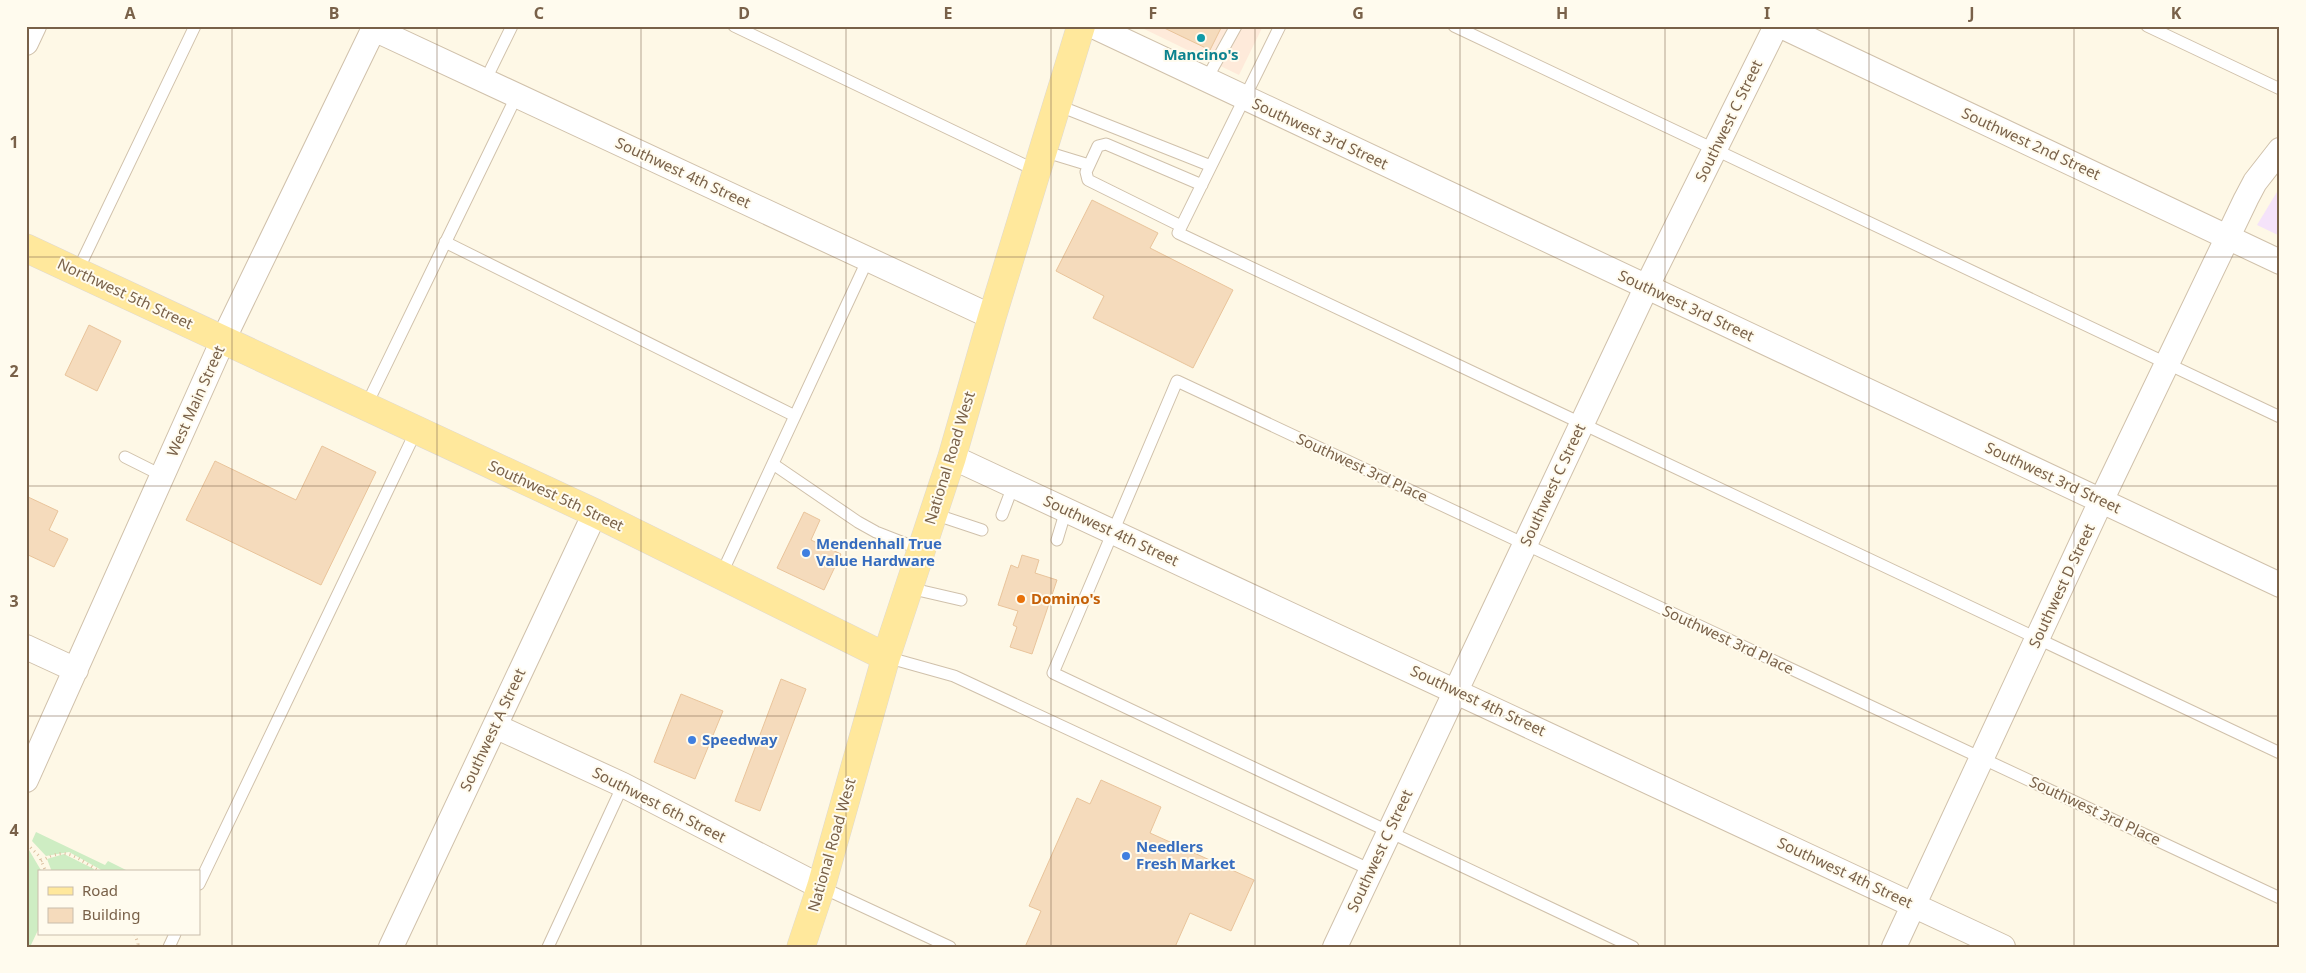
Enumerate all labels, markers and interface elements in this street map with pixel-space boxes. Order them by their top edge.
text: A [124,2,136,24]
text: B [329,2,339,24]
text: C [534,2,544,24]
text: D [738,2,750,24]
text: E [944,2,953,24]
text: F [1149,2,1157,24]
text: G [1352,2,1364,24]
text: H [1556,2,1568,24]
text: I [1764,2,1770,24]
text: J [1967,2,1975,24]
text: K [2171,2,2182,24]
marker: Mancino's [1195,32,1207,44]
place label: Mancino's [1163,44,1239,64]
street label: Southwest C Street [1690,56,1767,185]
street label: Southwest 3rd Street [1249,93,1392,174]
street label: Southwest 2nd Street [1959,102,2105,184]
text: 1 [9,131,19,153]
street label: Southwest 4th Street [613,132,755,212]
street label: Northwest 5th Street [55,253,197,333]
street label: Southwest 3rd Street [1615,265,1758,346]
street label: West Main Street [162,341,229,459]
text: 2 [9,360,19,382]
street label: National Road West [919,388,979,527]
street label: Southwest C Street [1515,419,1590,549]
street label: Southwest 3rd Place [1294,428,1431,506]
street label: Southwest 3rd Street [1982,437,2125,518]
street label: Southwest 5th Street [486,455,628,535]
street label: Southwest 4th Street [1041,490,1183,570]
street label: Southwest D Street [2024,520,2099,651]
place label: Mendenhall True Value Hardware [816,533,942,570]
marker: Mendenhall True Value Hardware [800,547,812,559]
place label: Domino's [1031,588,1101,608]
text: 3 [9,590,19,612]
marker: Domino's [1015,593,1027,605]
street label: Southwest 3rd Place [1660,600,1797,678]
street label: Southwest 4th Street [1408,660,1550,740]
street label: Southwest A Street [455,664,530,794]
place label: Speedway [702,729,778,749]
marker: Speedway [686,734,698,746]
street label: Southwest 6th Street [589,762,730,847]
street label: Southwest 3rd Place [2027,771,2164,849]
street label: National Road West [802,775,860,914]
street label: Southwest C Street [1342,785,1417,915]
text: 4 [9,819,19,841]
street label: Southwest 4th Street [1775,832,1917,912]
place label: Needlers Fresh Market [1136,836,1236,873]
marker: Needlers Fresh Market [1120,850,1132,862]
legend [38,870,200,936]
text: Road [82,880,118,900]
text: Building [82,904,140,924]

